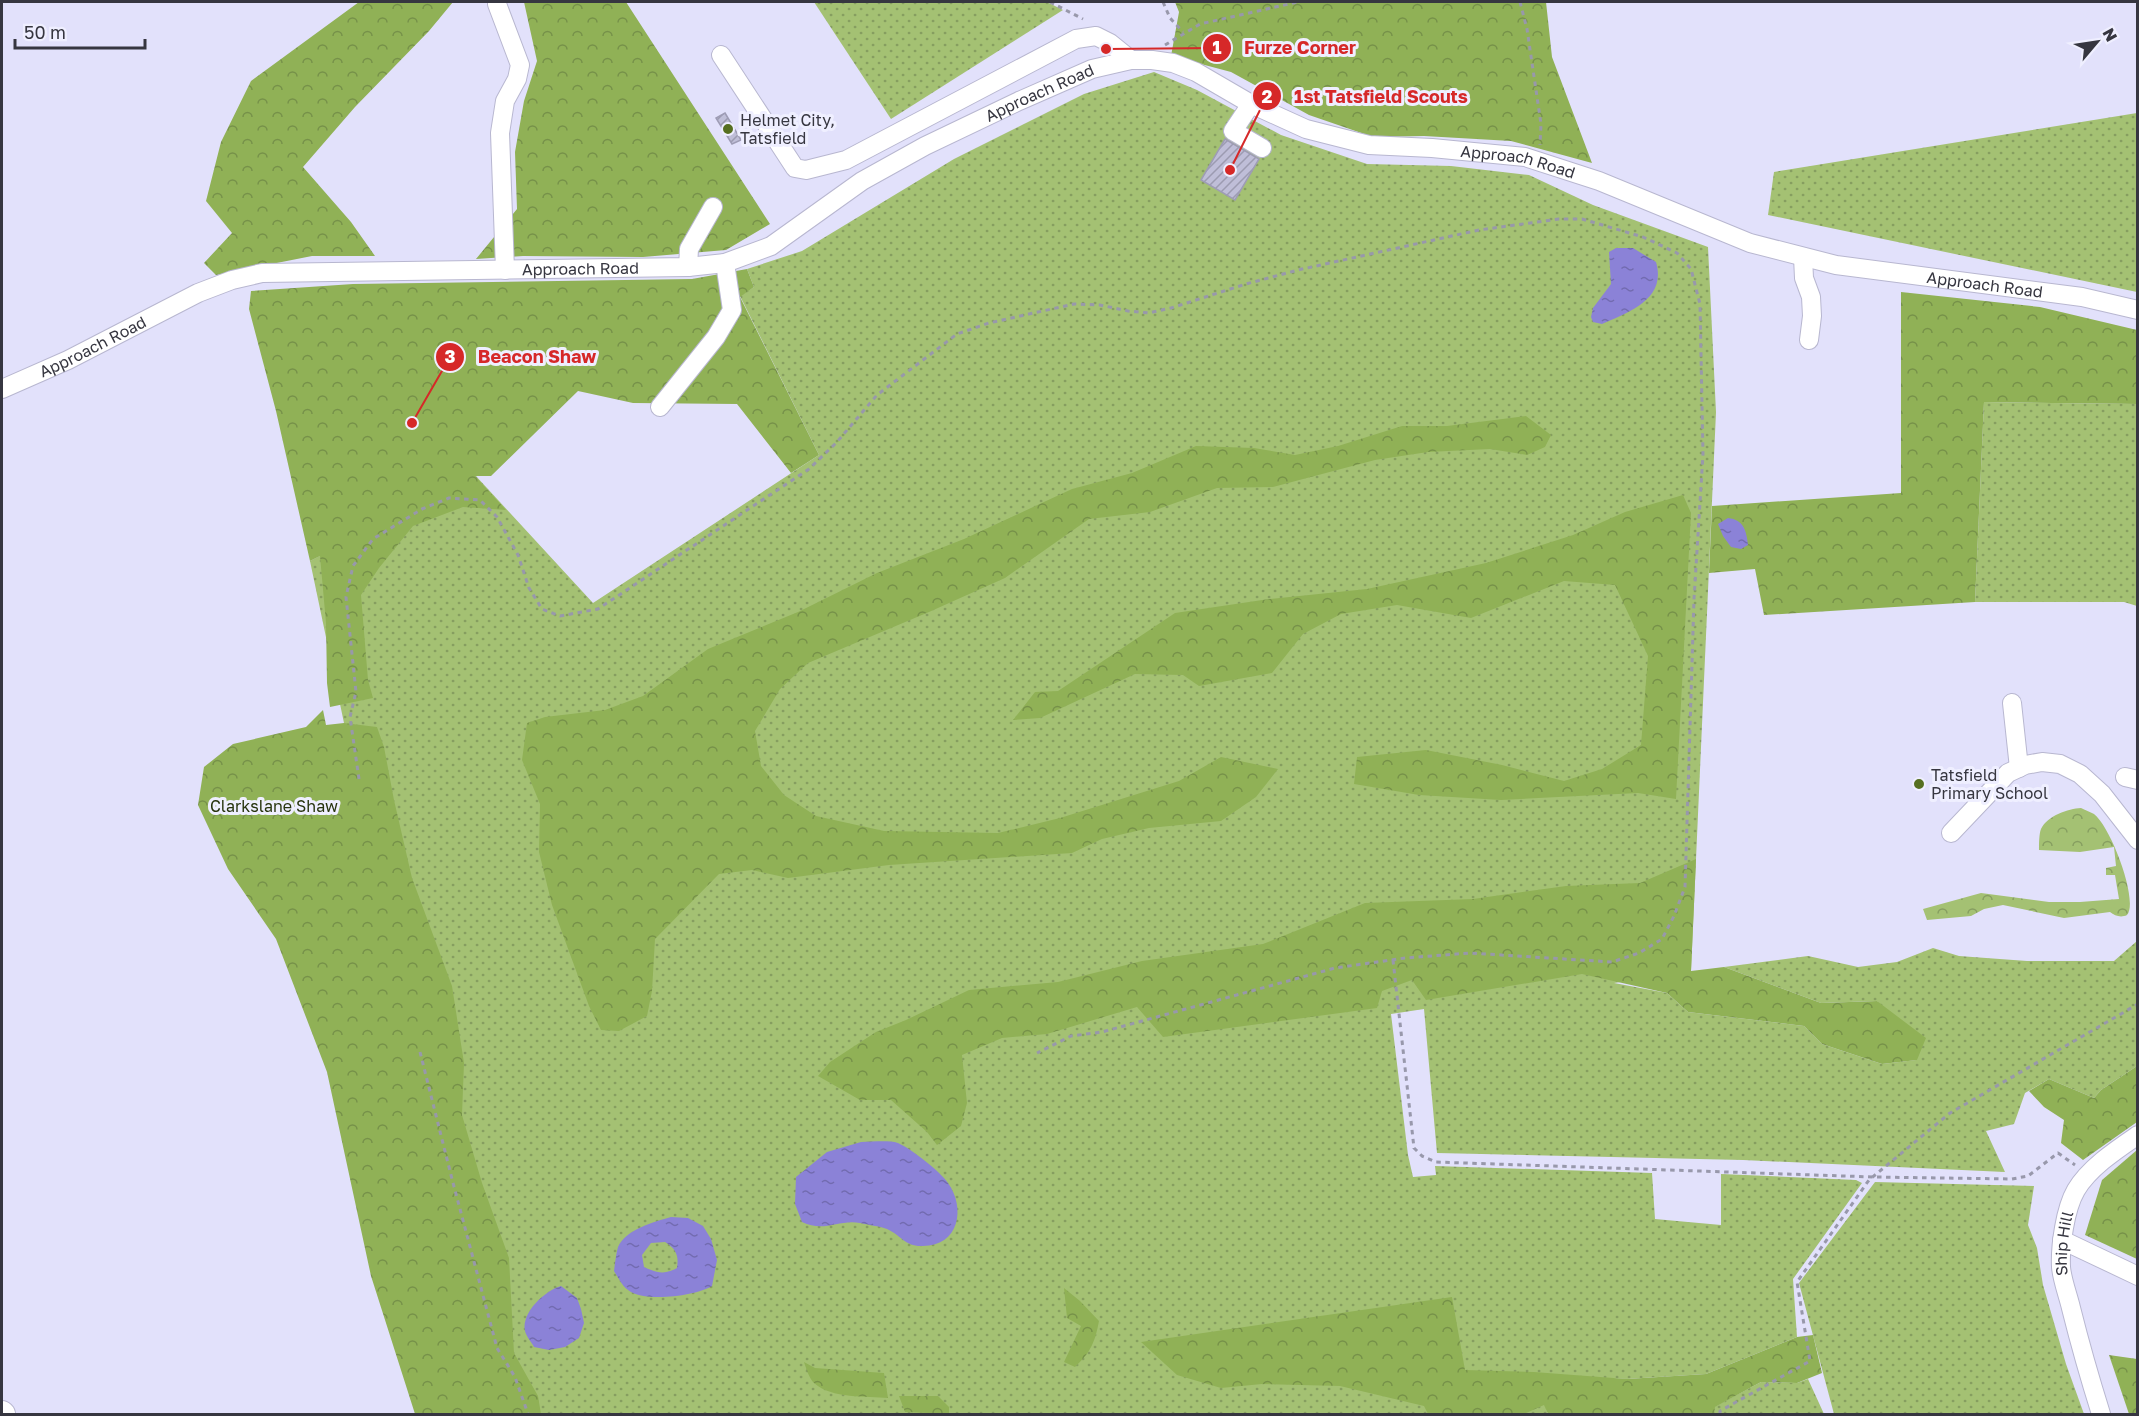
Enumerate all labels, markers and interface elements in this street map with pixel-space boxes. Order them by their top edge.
scale bar [15,12,146,50]
north arrow [2067,12,2127,72]
text: 50 m [24,21,66,43]
text: N [2098,25,2122,45]
callout: Furze Corner [1202,30,1368,66]
text: 1 [1212,36,1222,58]
text: Furze Corner [1244,36,1356,58]
street label: Approach Road [982,60,1097,126]
callout: 1st Tatsfield Scouts [1252,78,1480,114]
text: 2 [1262,85,1273,107]
text: 1st Tatsfield Scouts [1294,85,1468,107]
place label: Helmet City, Tatsfield [740,110,835,148]
marker: Helmet City, Tatsfield [721,122,735,136]
street label: Approach Road [1460,141,1578,183]
street label: Approach Road [522,258,639,279]
street label: Approach Road [1925,267,2044,302]
street label: Approach Road [36,312,149,381]
callout: Beacon Shaw [435,339,608,375]
text: 3 [445,345,456,367]
text: Beacon Shaw [478,345,596,367]
place label: Tatsfield Primary School [1931,765,2048,803]
marker: Tatsfield Primary School [1912,777,1926,791]
park label: Clarkslane Shaw [210,796,338,816]
street label: Ship Hill [2051,1209,2077,1277]

